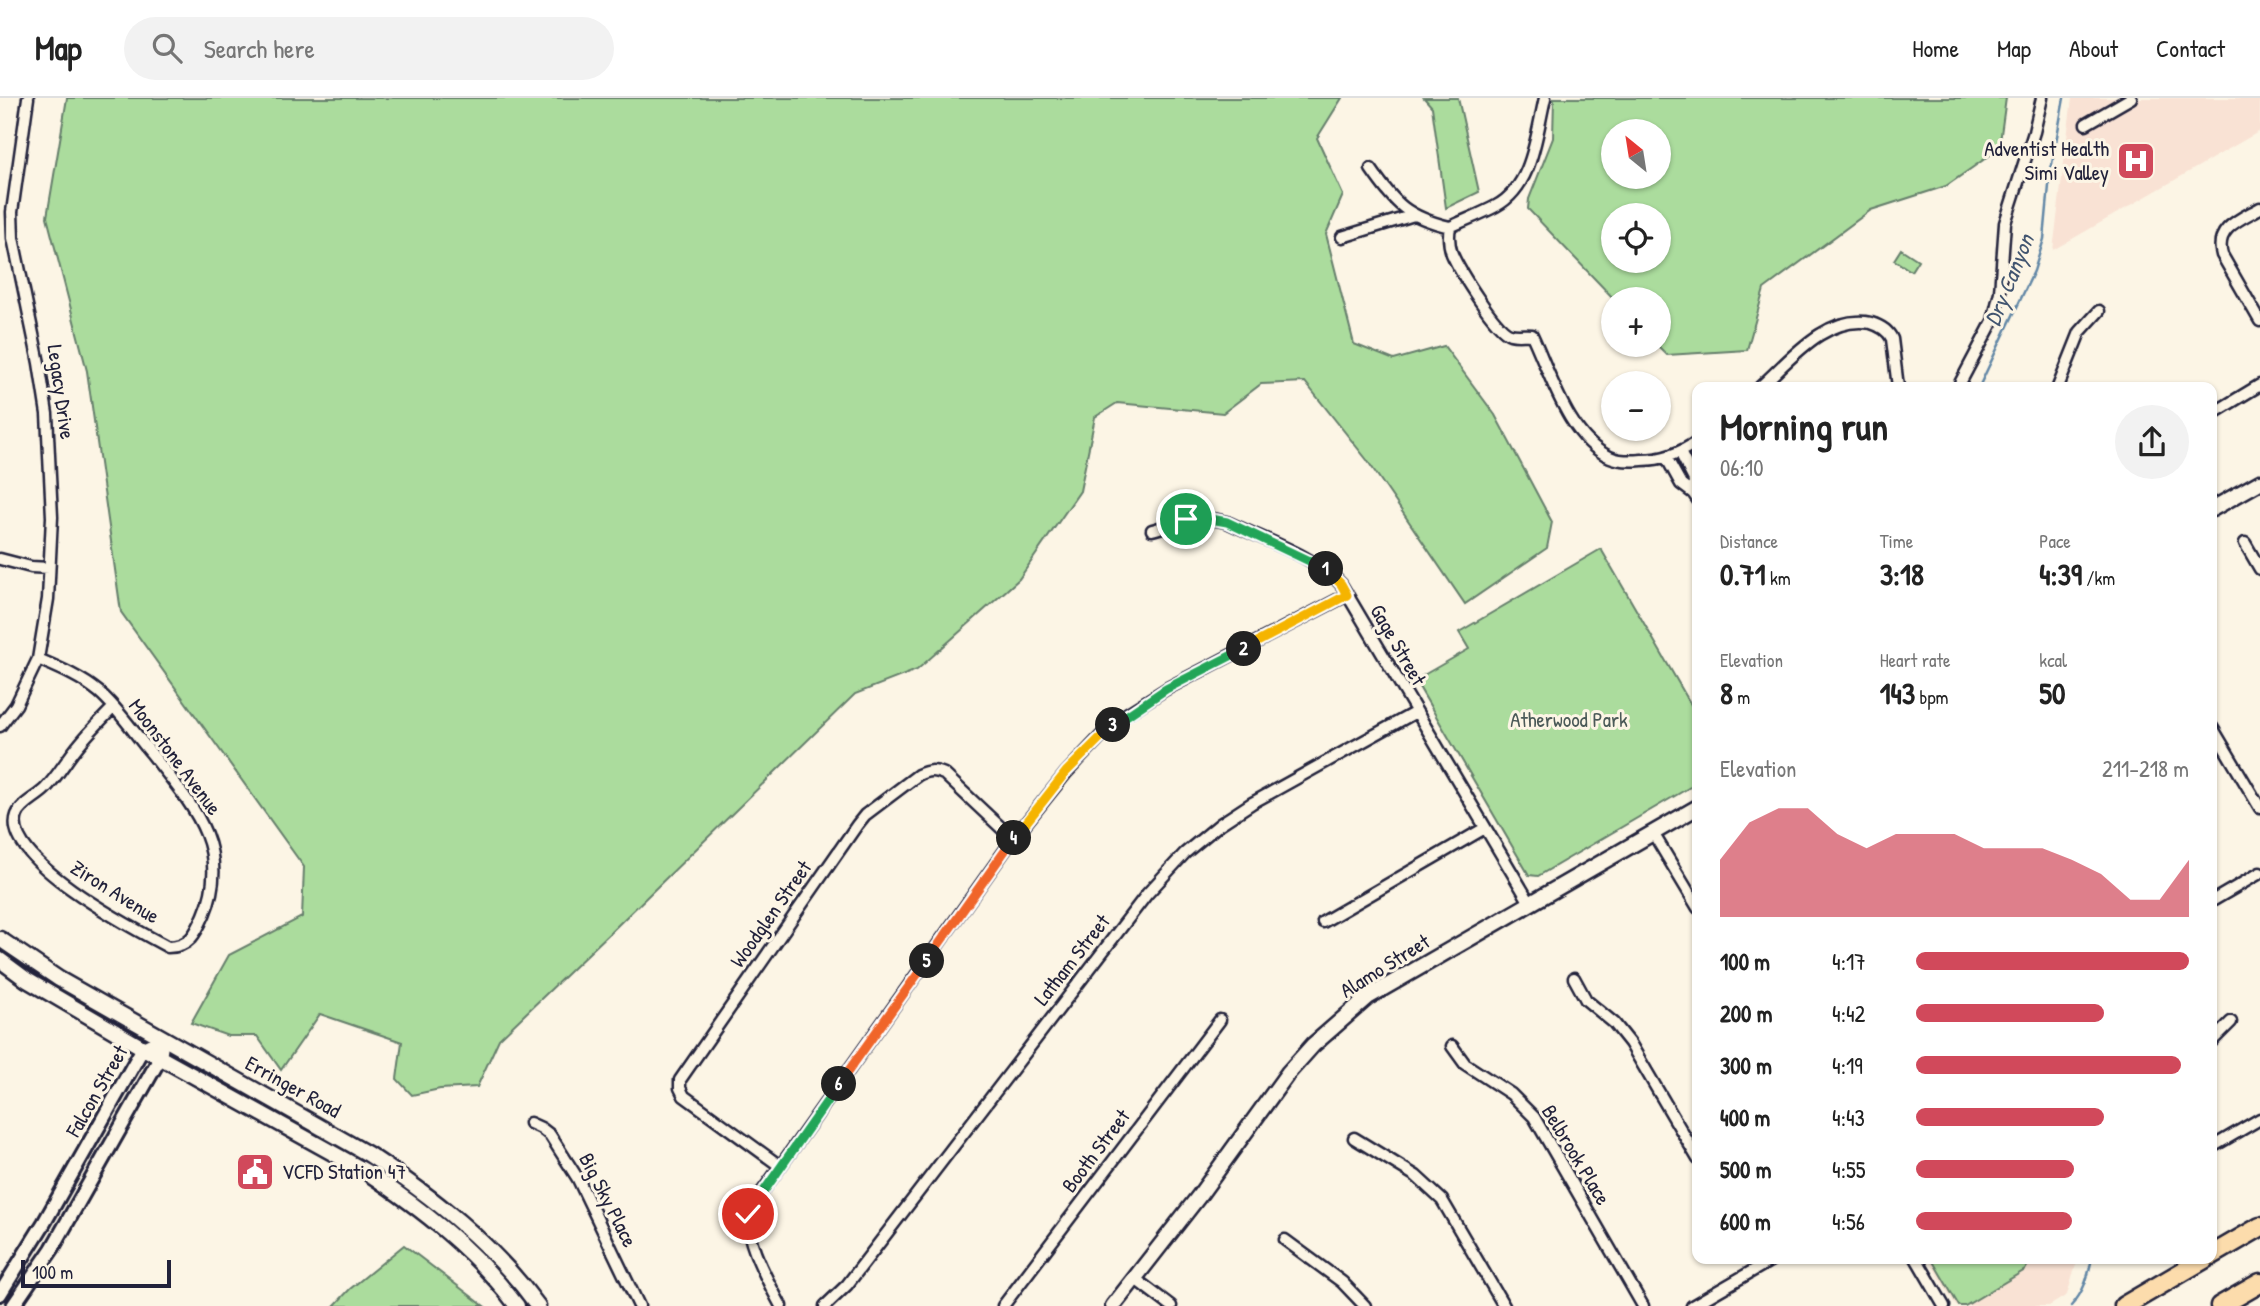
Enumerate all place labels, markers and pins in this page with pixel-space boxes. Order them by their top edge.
place label: Adventist Health Simi Valley [1984,134,2109,187]
hospital icon: Adventist Health Simi Valley [2115,140,2157,182]
pin [1156,489,1216,549]
pin: 1 [1308,552,1344,587]
pin: 2 [1226,632,1262,666]
pin: 3 [1096,708,1130,742]
pin: 4 [996,820,1032,856]
pin: 5 [909,944,944,978]
pin: 6 [822,1066,856,1102]
public building icon: VCFD Station 47 [234,1151,276,1193]
place label: VCFD Station 47 [282,1157,406,1186]
pin [718,1184,778,1244]

